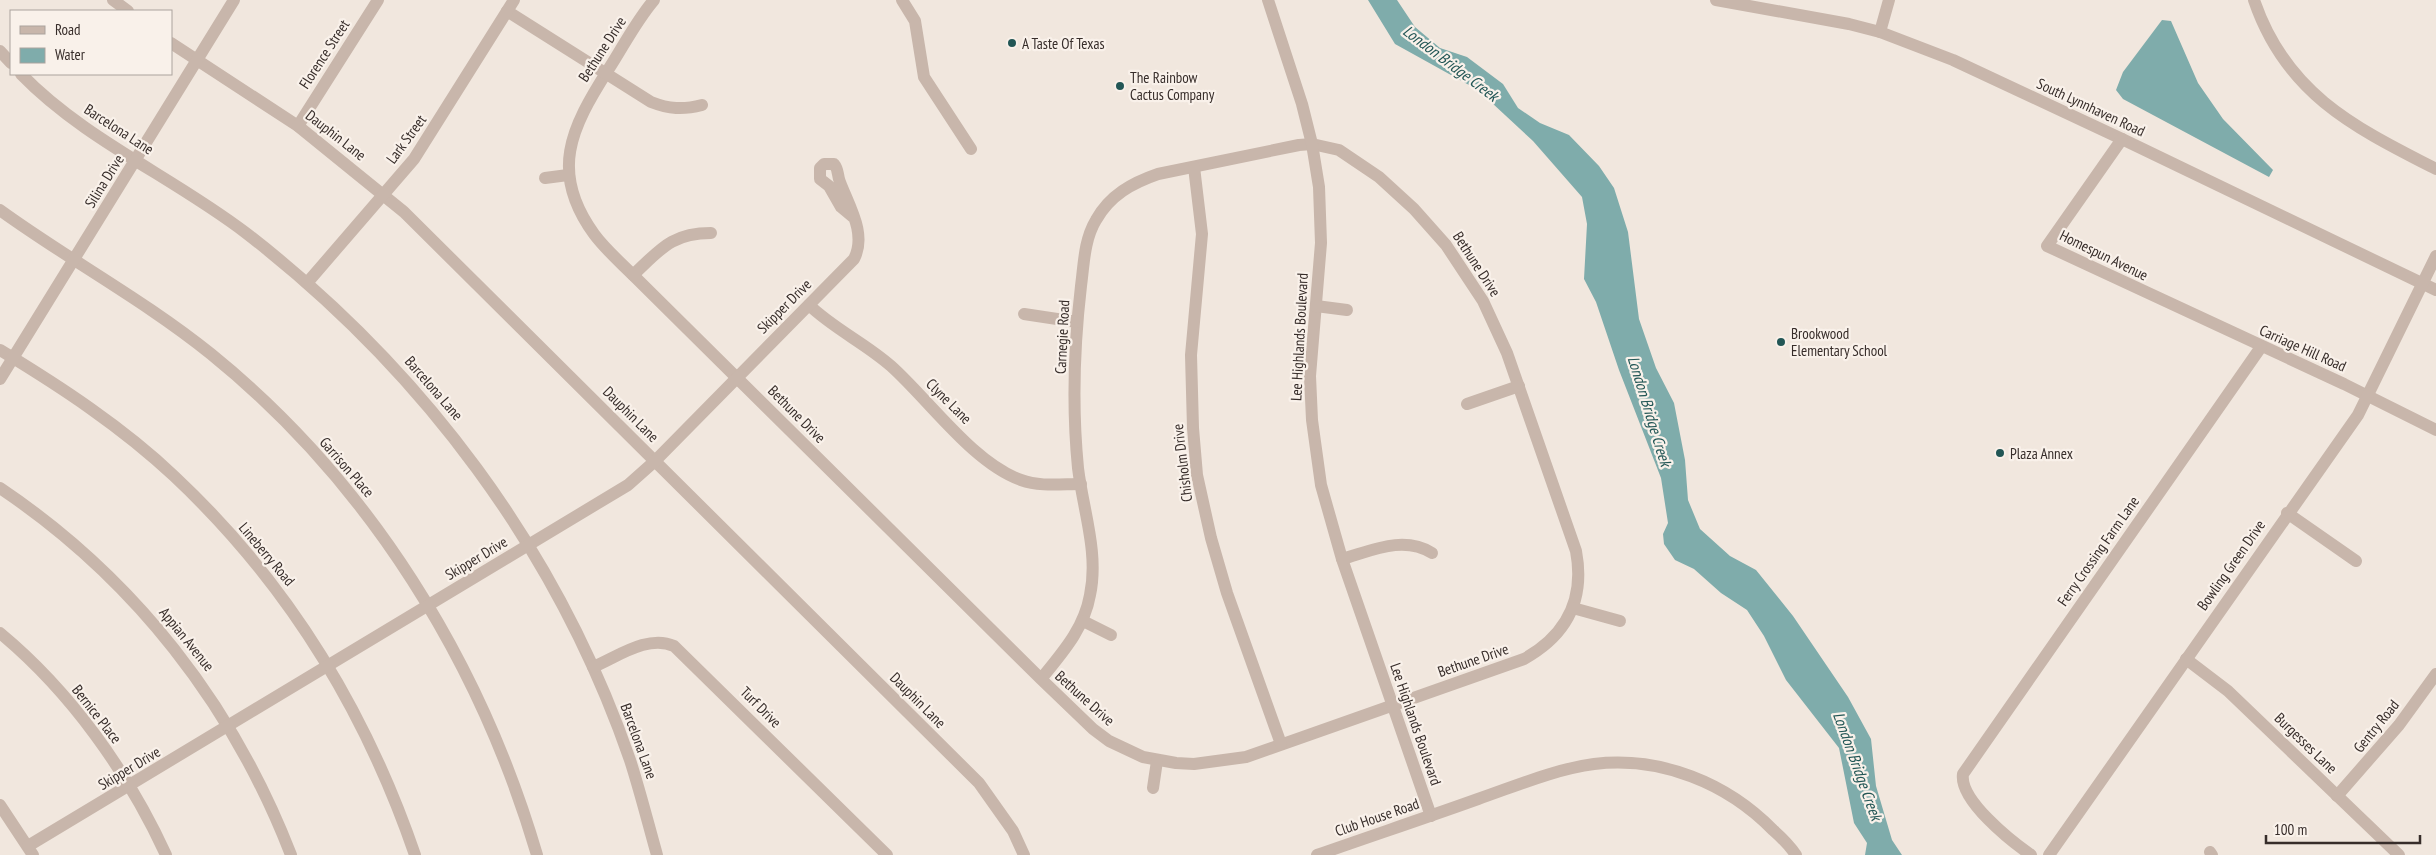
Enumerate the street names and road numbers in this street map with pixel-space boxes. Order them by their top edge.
street label: Bethune Drive [574,13,630,85]
street label: Florence Street [295,16,353,92]
street label: South Lynnhaven Road [2034,74,2148,140]
street label: Barcelona Lane [81,100,157,158]
street label: Dauphin Lane [302,106,370,164]
street label: Lark Street [382,111,430,167]
street label: Silina Drive [80,151,128,211]
street label: Homespun Avenue [2057,225,2151,285]
street label: Bethune Drive [1449,228,1505,300]
street label: Lee Highlands Boulevard [1286,273,1312,401]
street label: Skipper Drive [753,275,815,337]
street label: Carnegie Road [1051,299,1073,375]
street label: Carriage Hill Road [2257,320,2349,376]
street label: Barcelona Lane [401,352,467,424]
street label: Clyne Lane [922,374,976,428]
street label: Bethune Drive [764,381,830,447]
street label: Dauphin Lane [599,382,663,446]
street label: Chisholm Drive [1168,423,1196,503]
street label: Garrison Place [316,433,378,501]
street label: Ferry Crossing Farm Lane [2053,492,2143,610]
street label: Bowling Green Drive [2193,516,2269,614]
street label: Lineberry Road [235,518,299,590]
street label: Skipper Drive [441,532,511,584]
street label: Appian Avenue [155,603,219,675]
street label: Bethune Drive [1435,639,1511,681]
street label: Lee Highlands Boulevard [1386,660,1446,788]
street label: Bethune Drive [1051,666,1119,730]
street label: Dauphin Lane [886,668,950,732]
street label: Bernice Place [68,681,126,747]
street label: Turf Drive [736,682,786,732]
street label: Gentry Road [2349,696,2403,756]
street label: Barcelona Lane [617,701,661,781]
street label: Burgesses Lane [2271,708,2341,778]
street label: Skipper Drive [94,742,164,794]
street label: Club House Road [1332,794,1422,840]

